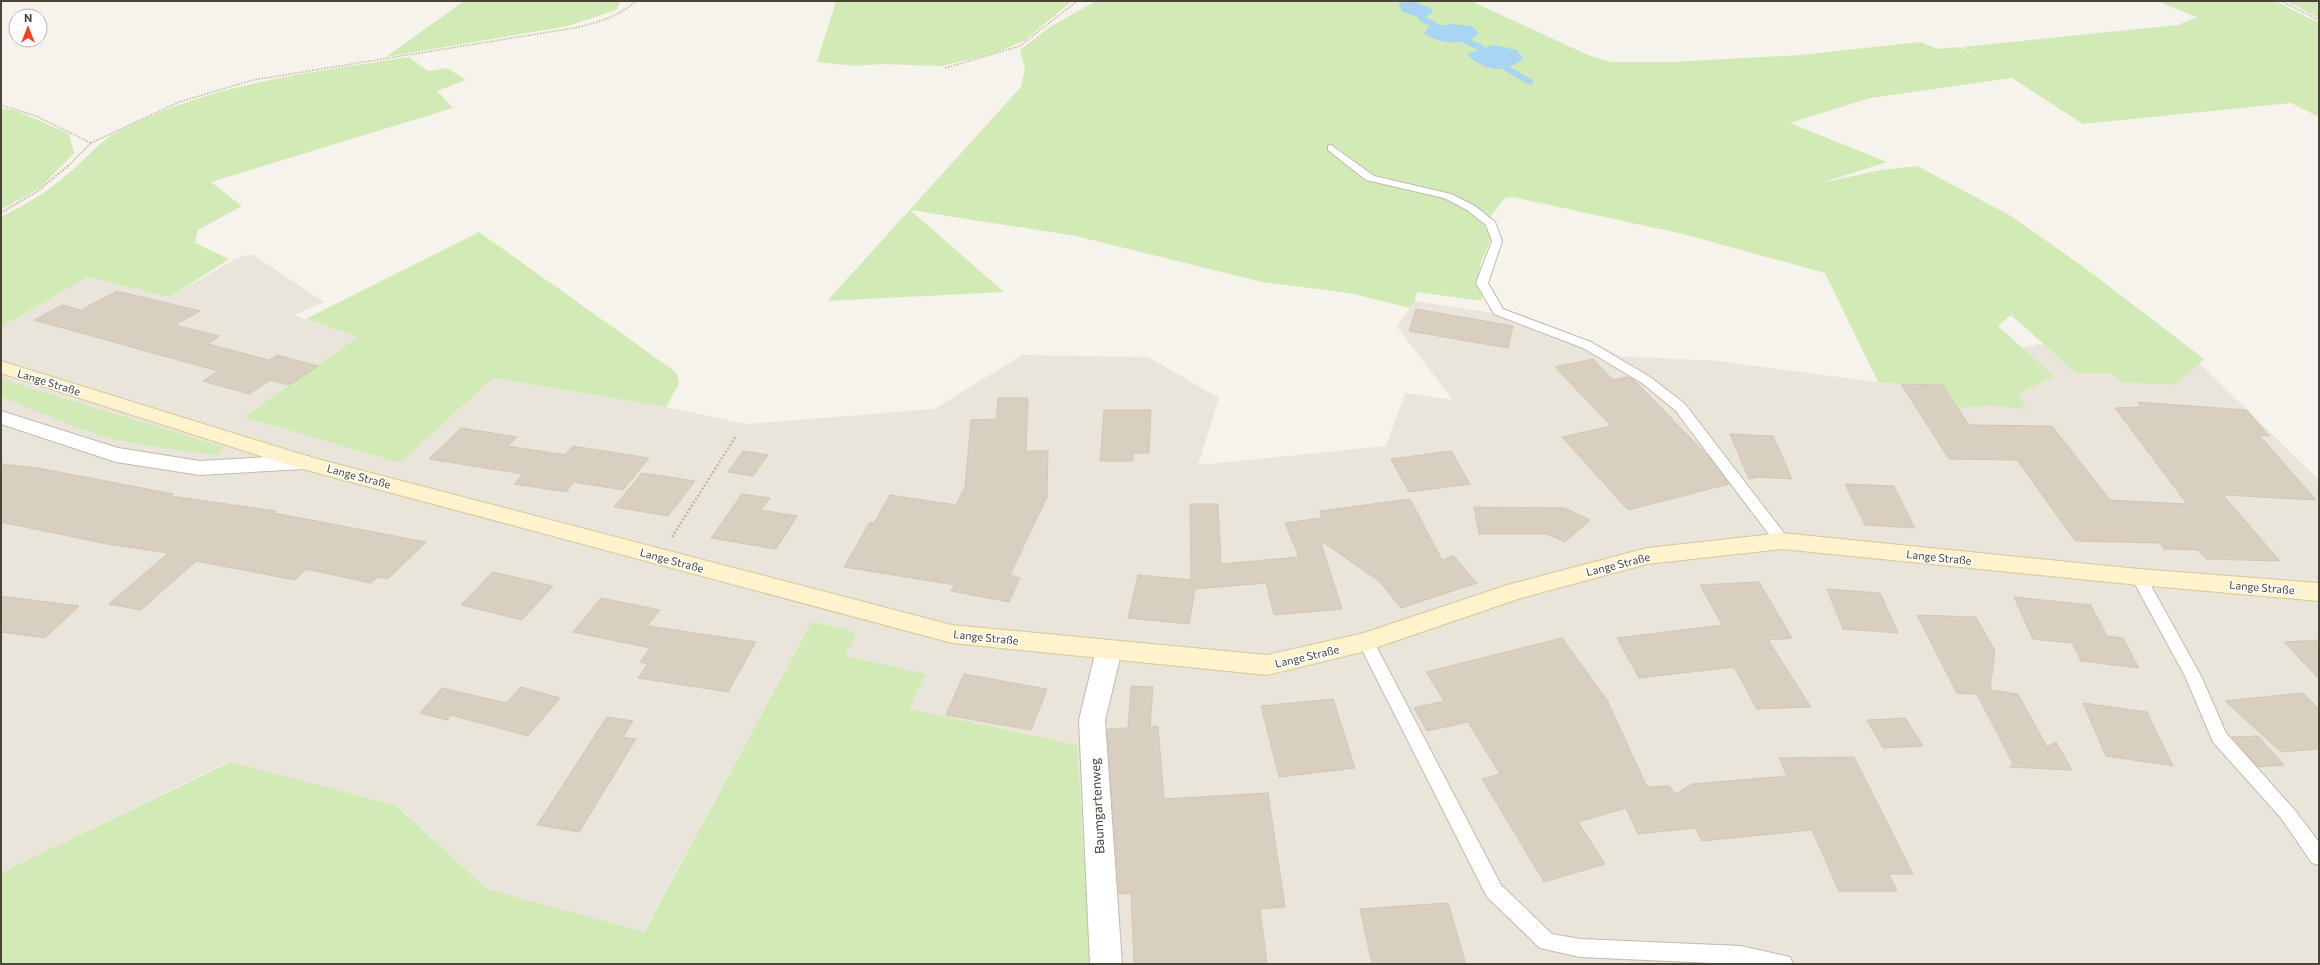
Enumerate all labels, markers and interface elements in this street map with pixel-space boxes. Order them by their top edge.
north arrow [8,8,48,48]
text: N [24,11,32,24]
street label: Lange Straße [16,366,82,398]
street label: Lange Straße [326,461,392,491]
street label: Lange Straße [639,545,705,575]
street label: Lange Straße [1906,547,1972,567]
street label: Lange Straße [1585,550,1652,578]
street label: Lange Straße [2229,578,2295,596]
street label: Lange Straße [953,627,1019,647]
street label: Lange Straße [1274,642,1341,670]
street label: Baumgartenweg [1086,758,1108,854]

